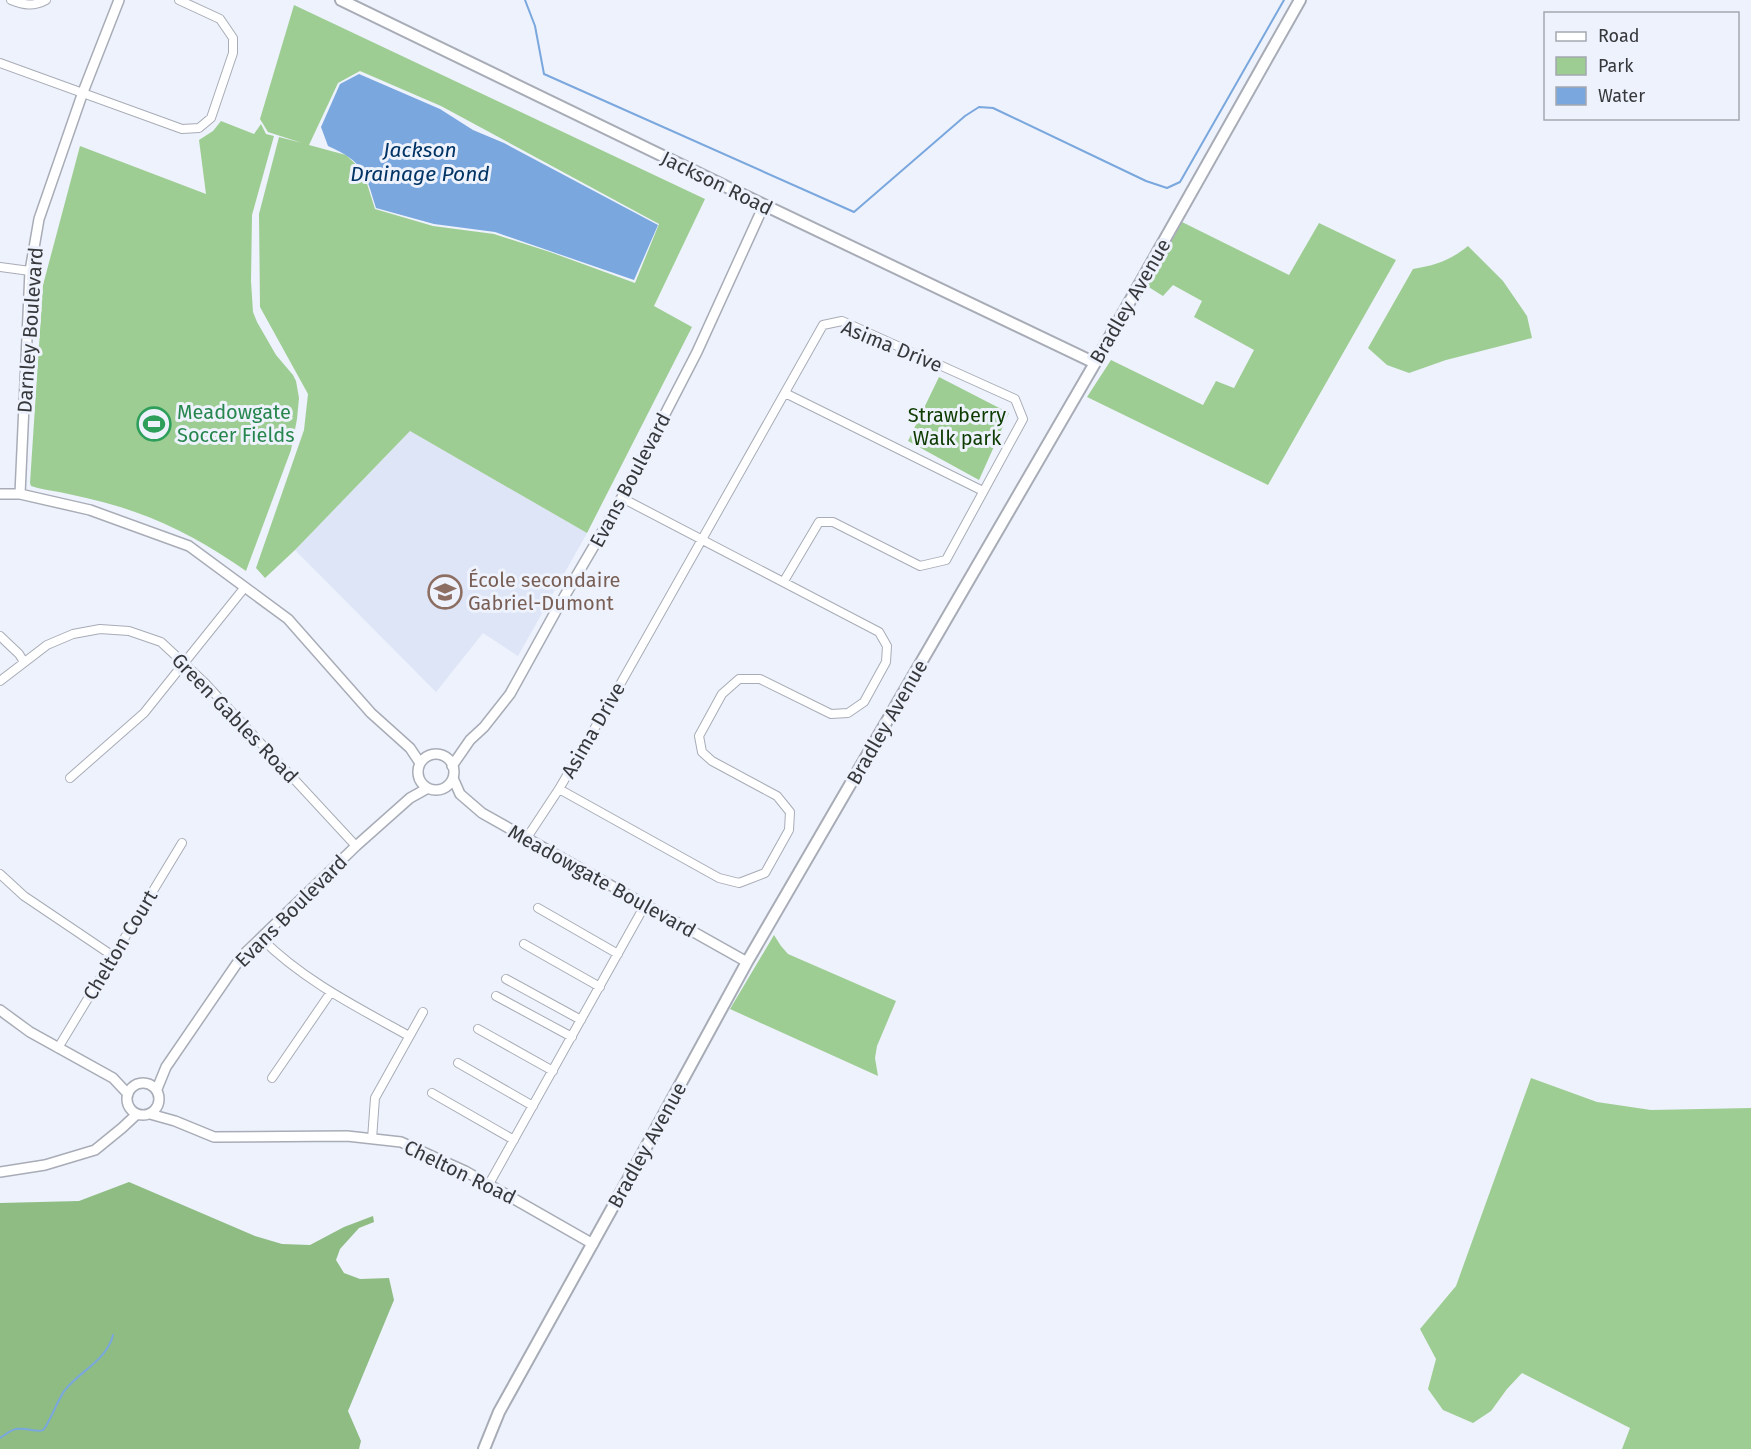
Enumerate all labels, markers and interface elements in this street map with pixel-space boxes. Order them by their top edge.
legend [1544,12,1739,120]
text: Road [1598,25,1640,47]
text: Park [1598,55,1634,77]
text: Water [1598,85,1645,107]
water label: Jackson Drainage Pond [350,137,490,187]
street label: Jackson Road [657,146,777,220]
street label: Bradley Avenue [1085,234,1175,368]
street label: Darnley Boulevard [12,246,48,414]
street label: Asima Drive [838,315,946,377]
place label: Meadowgate Soccer Fields [177,400,295,447]
park label: Strawberry Walk park [908,403,1006,450]
sports icon: Meadowgate Soccer Fields [136,406,172,442]
street label: Evans Boulevard [585,409,675,551]
place label: École secondaire Gabriel-Dumont [468,568,620,615]
school or university icon: École secondaire Gabriel-Dumont [427,574,463,610]
street label: Green Gables Road [167,648,303,788]
street label: Bradley Avenue [842,655,932,789]
street label: Asima Drive [556,678,630,782]
street label: Meadowgate Boulevard [504,819,700,943]
street label: Evans Boulevard [230,850,352,972]
street label: Chelton Court [78,885,163,1004]
street label: Bradley Avenue [603,1078,691,1212]
street label: Chelton Road [400,1135,520,1209]

